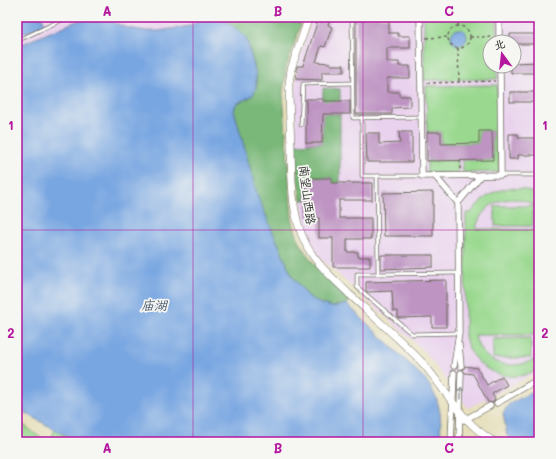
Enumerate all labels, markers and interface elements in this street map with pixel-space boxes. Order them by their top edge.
text: A [102,2,112,19]
text: B [274,2,283,19]
text: C [444,2,454,19]
north arrow [482,34,522,74]
text: 北 [492,35,507,53]
text: 1 [8,116,14,133]
text: 1 [542,116,548,133]
street label: 南望山西路 [296,164,320,226]
water label: 庙湖 [141,296,169,313]
text: 2 [7,324,15,341]
text: 2 [541,324,549,341]
one-way arrow [457,387,465,400]
text: A [102,439,112,456]
text: B [274,439,283,456]
text: C [444,439,454,456]

